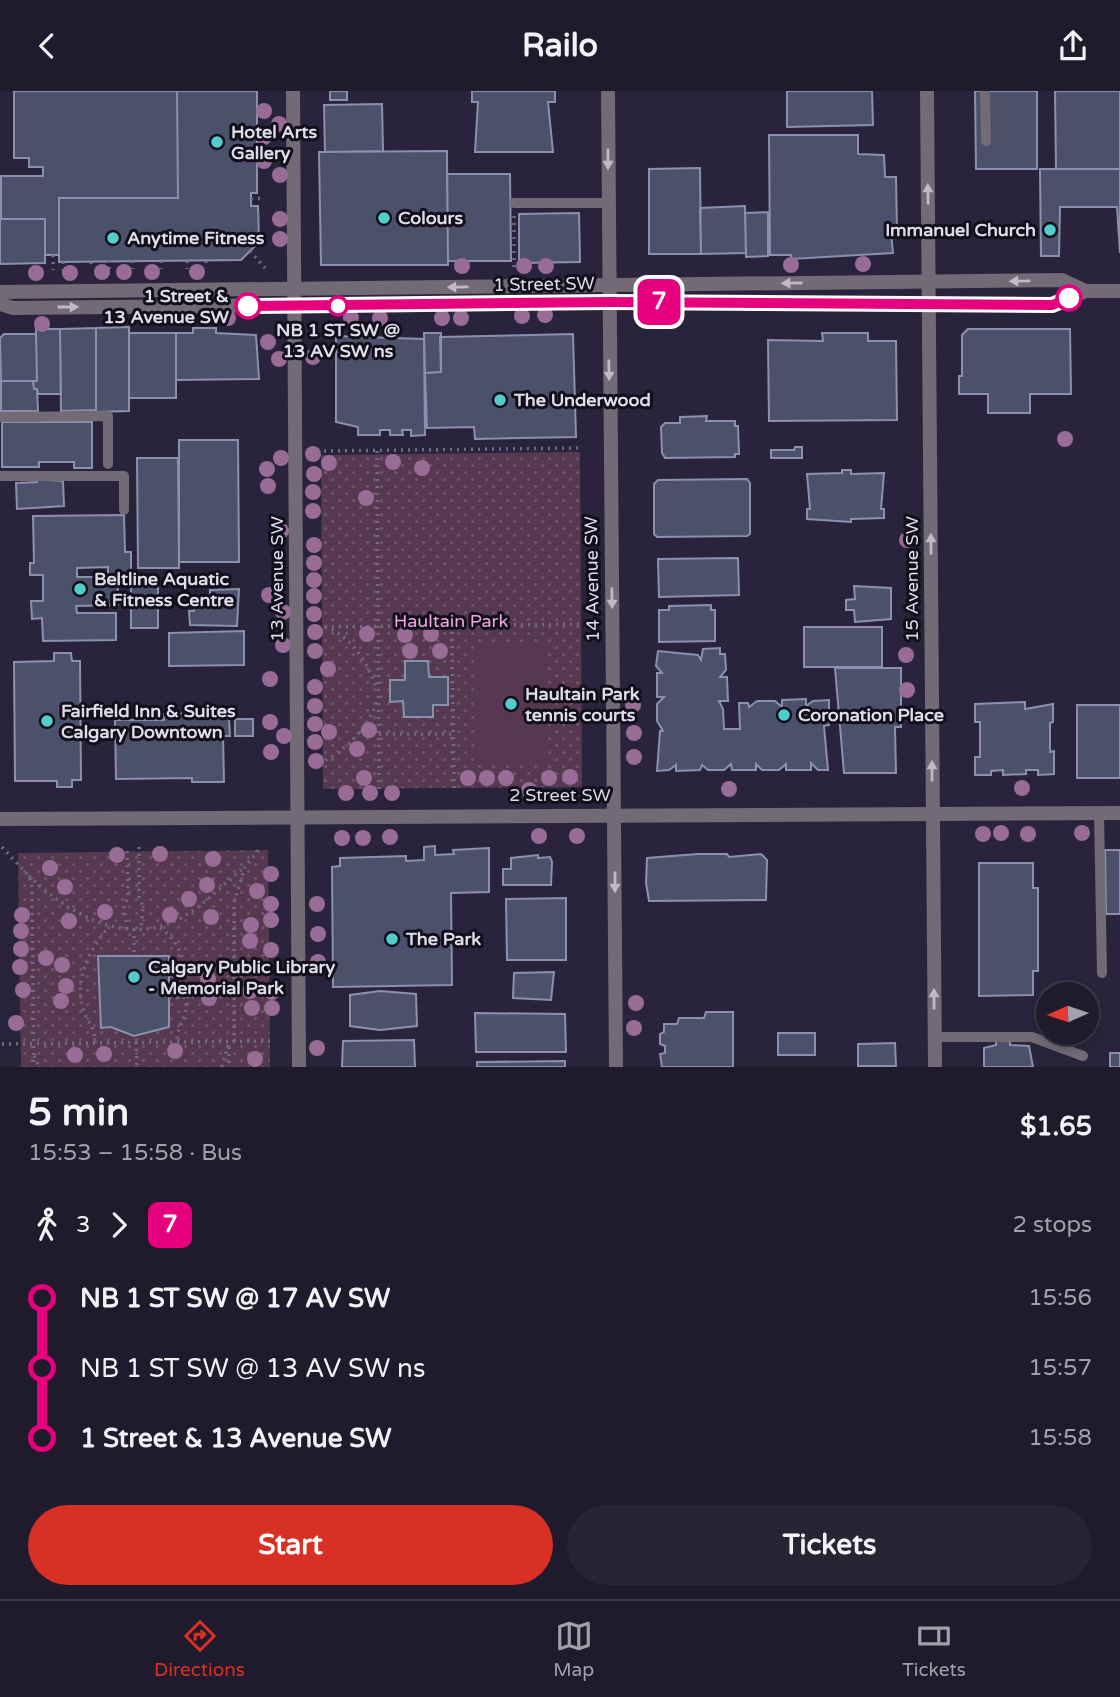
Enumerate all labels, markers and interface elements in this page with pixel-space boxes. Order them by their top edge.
icon: back [28,27,66,65]
text: Railo [522,27,598,65]
icon: share [1054,27,1092,65]
place label: Hotel Arts Gallery [231,121,317,164]
marker: Hotel Arts Gallery [209,134,225,150]
one-way arrow [602,148,614,170]
one-way arrow [922,183,934,205]
place label: Colours [398,207,463,229]
marker: Colours [376,210,392,226]
place label: Immanuel Church [885,219,1036,241]
marker: Immanuel Church [1042,222,1058,238]
place label: Anytime Fitness [127,227,265,249]
marker: Anytime Fitness [105,230,121,246]
street label: 1 Street SW [493,272,595,296]
one-way arrow [1009,275,1031,287]
one-way arrow [781,278,803,289]
line badge: 7 [636,279,682,325]
one-way arrow [447,281,469,293]
place label: 1 Street & 13 Avenue SW [103,285,230,328]
unlabelled marker [1056,285,1082,311]
text: 7 [651,287,667,316]
marker: 1 Street & 13 Avenue SW [235,293,261,319]
marker: NB 1 ST SW @ 13 AV SW ns [328,296,348,316]
one-way arrow [57,301,79,313]
place label: NB 1 ST SW @ 13 AV SW ns [276,319,400,362]
one-way arrow [604,360,615,382]
place label: The Underwood [513,389,651,411]
marker: The Underwood [492,392,508,408]
street label: 13 Avenue SW [266,516,288,642]
street label: 14 Avenue SW [580,516,604,642]
street label: 15 Avenue SW [901,516,923,642]
one-way arrow [925,533,937,555]
place label: Beltline Aquatic & Fitness Centre [94,568,234,611]
marker: Beltline Aquatic & Fitness Centre [72,581,88,597]
one-way arrow [606,587,618,609]
park label: Haultain Park [394,610,509,632]
place label: Haultain Park tennis courts [525,683,640,726]
marker: Haultain Park tennis courts [503,696,519,712]
place label: Fairfield Inn & Suites Calgary Downtown [61,700,236,743]
place label: Coronation Place [798,704,944,726]
marker: Coronation Place [776,707,792,723]
marker: Fairfield Inn & Suites Calgary Downtown [39,713,55,729]
one-way arrow [926,760,938,782]
street label: 2 Street SW [509,784,611,806]
one-way arrow [609,871,620,893]
place label: The Park [405,928,481,950]
marker: The Park [384,931,400,947]
place label: Calgary Public Library - Memorial Park [148,956,335,999]
marker: Calgary Public Library - Memorial Park [126,969,142,985]
north arrow [1036,982,1099,1045]
map controls [1036,982,1099,1045]
one-way arrow [928,988,940,1010]
text: 5 min [28,1090,129,1136]
text: $1.65 [1020,1111,1092,1142]
text: 15:53 – 15:58 · Bus [28,1139,242,1167]
icon: walk [28,1206,66,1244]
icon: forward [100,1206,138,1244]
text: 7 [162,1210,178,1239]
text: 3 [76,1211,90,1239]
text: 2 stops [1012,1211,1092,1239]
text: NB 1 ST SW @ 17 AV SW [80,1283,390,1314]
text: 15:56 [1028,1284,1092,1312]
text: NB 1 ST SW @ 13 AV SW ns [80,1353,425,1384]
text: 15:57 [1028,1354,1092,1382]
text: 1 Street & 13 Avenue SW [80,1423,391,1454]
text: 15:58 [1028,1424,1092,1452]
button: Start [28,1505,553,1585]
button: Tickets [567,1505,1092,1585]
tab: Directions [154,1617,245,1681]
tab: Map [553,1617,594,1681]
tab: Tickets [902,1617,966,1681]

